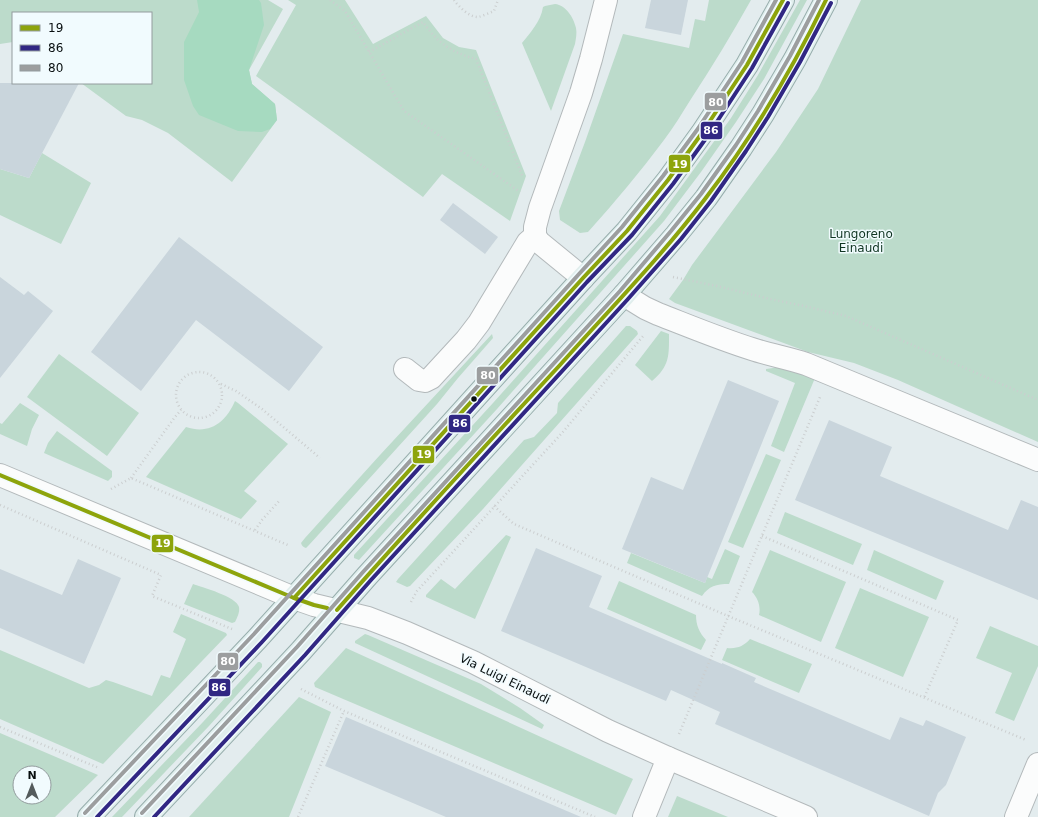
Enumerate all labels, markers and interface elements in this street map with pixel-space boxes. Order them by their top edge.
legend [12,12,152,84]
text: 19 [48,21,63,35]
text: 86 [48,41,63,55]
text: 80 [48,61,63,75]
line badge: 80 [704,92,727,111]
text: 80 [708,96,724,109]
line badge: 86 [700,121,723,140]
text: 86 [703,124,719,137]
line badge: 19 [668,154,691,173]
text: 19 [672,158,688,171]
park label: Lungoreno Einaudi [829,227,893,255]
line badge: 80 [476,366,499,385]
text: 80 [480,369,496,382]
unlabelled marker [469,394,479,404]
line badge: 86 [448,414,471,433]
text: 86 [452,417,468,430]
line badge: 19 [412,445,435,464]
text: 19 [416,448,432,461]
line badge: 19 [151,534,174,553]
text: 19 [155,537,171,550]
street label: Via Luigi Einaudi [457,651,553,707]
line badge: 80 [217,652,239,671]
text: 80 [220,655,236,668]
line badge: 86 [208,678,231,697]
text: 86 [211,681,227,694]
north arrow [12,765,52,805]
text: N [27,769,37,782]

